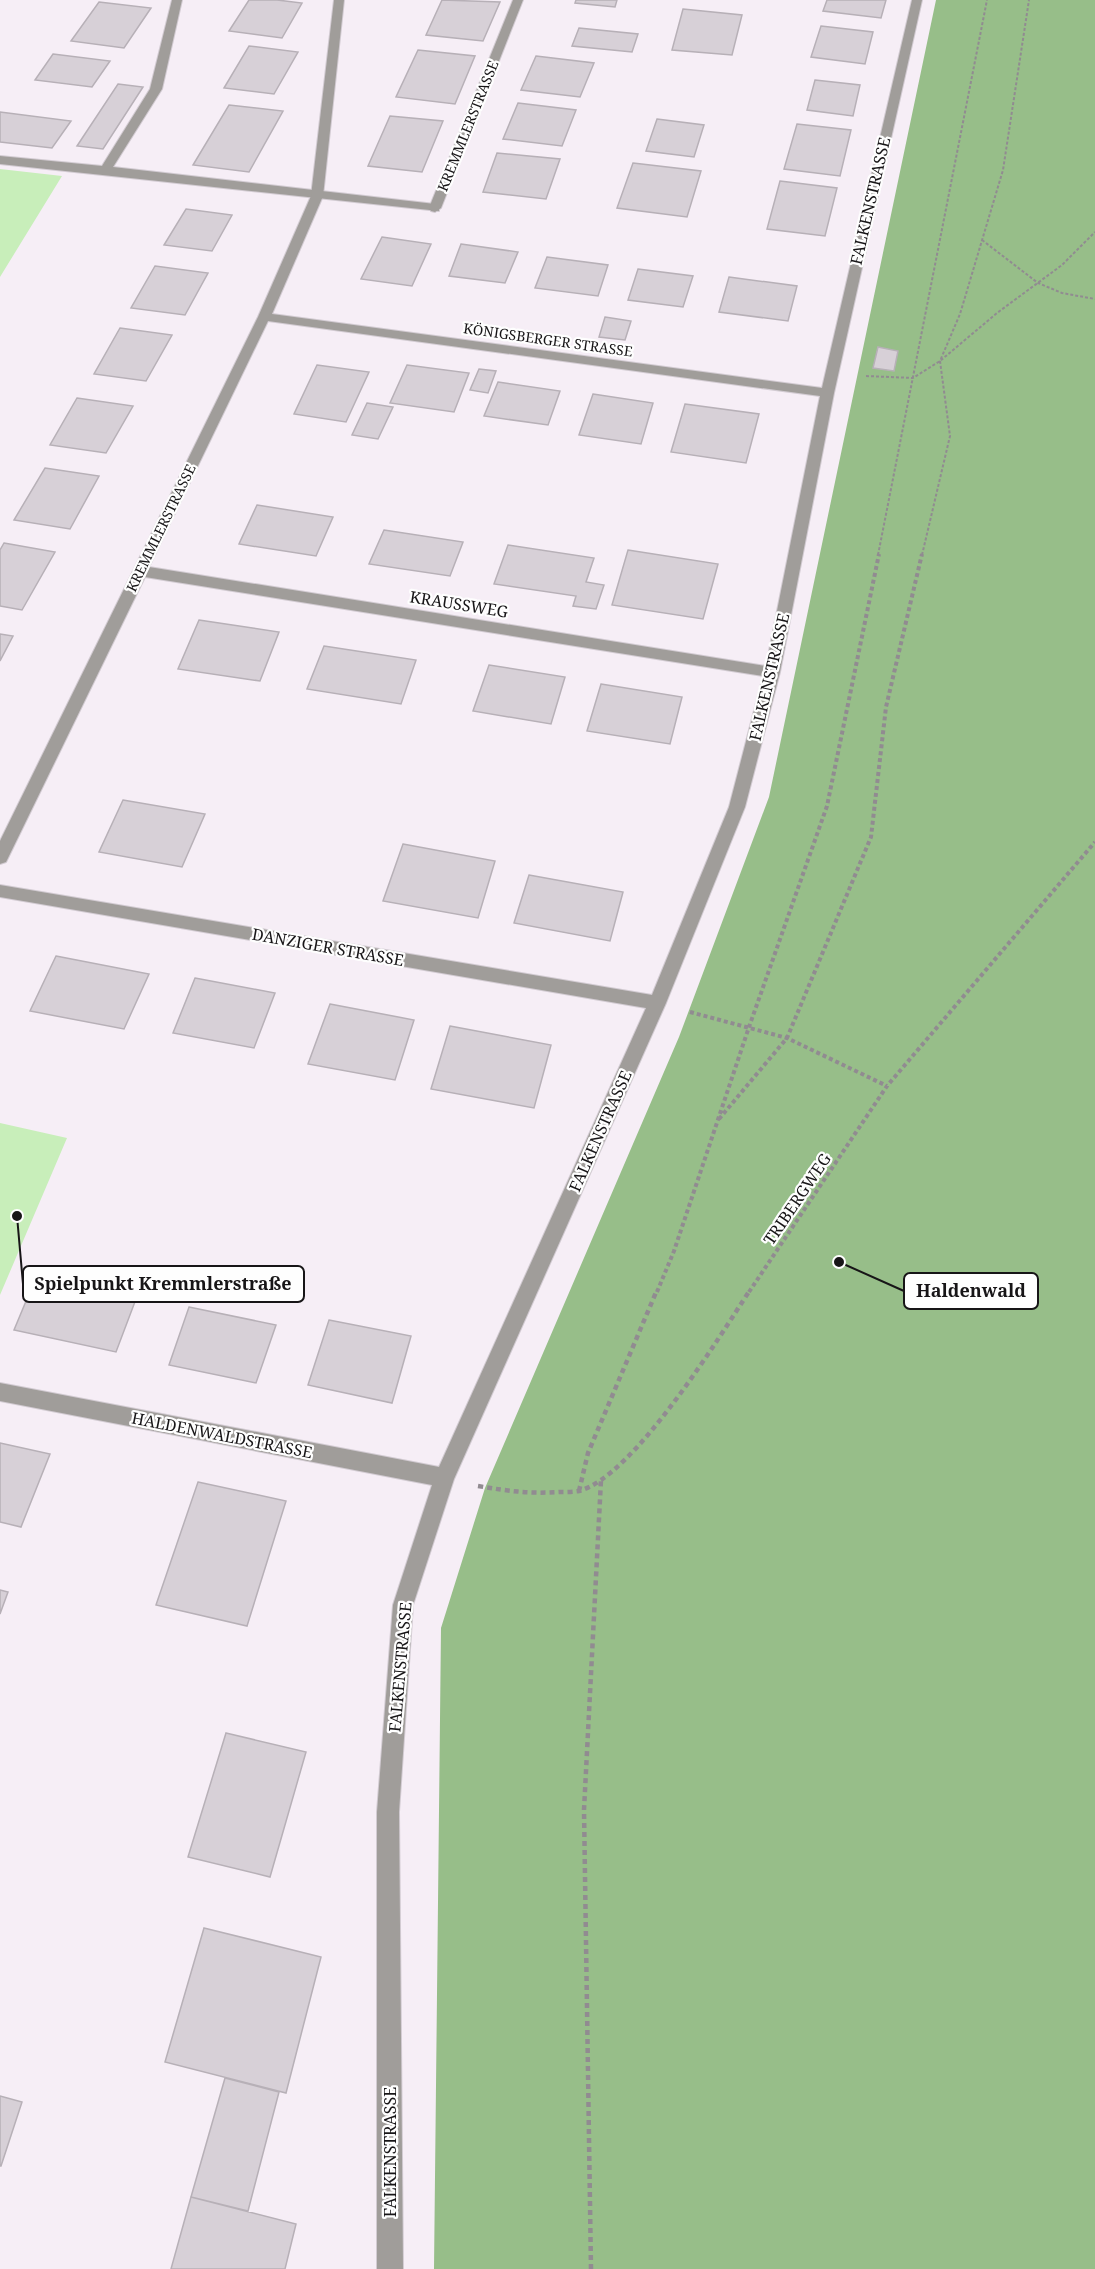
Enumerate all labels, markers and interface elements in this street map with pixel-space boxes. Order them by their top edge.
street label: KREMMLERSTRASSE [433,57,503,194]
street label: FALKENSTRASSE [845,135,895,267]
street label: KÖNIGSBERGER STRASSE [462,318,634,361]
street label: KREMMLERSTRASSE [121,461,200,595]
street label: KRAUSSWEG [408,585,510,623]
street label: FALKENSTRASSE [744,611,794,743]
street label: DANZIGER STRASSE [250,923,406,971]
street label: FALKENSTRASSE [563,1067,637,1195]
street label: TRIBERGWEG [758,1148,836,1249]
callout: Spielpunkt Kremmlerstraße [23,1266,304,1302]
text: Spielpunkt Kremmlerstraße [34,1271,292,1295]
callout: Haldenwald [904,1273,1038,1309]
text: Haldenwald [916,1278,1026,1302]
street label: HALDENWALDSTRASSE [130,1407,314,1463]
street label: FALKENSTRASSE [383,1601,417,1733]
street label: FALKENSTRASSE [379,2087,401,2217]

